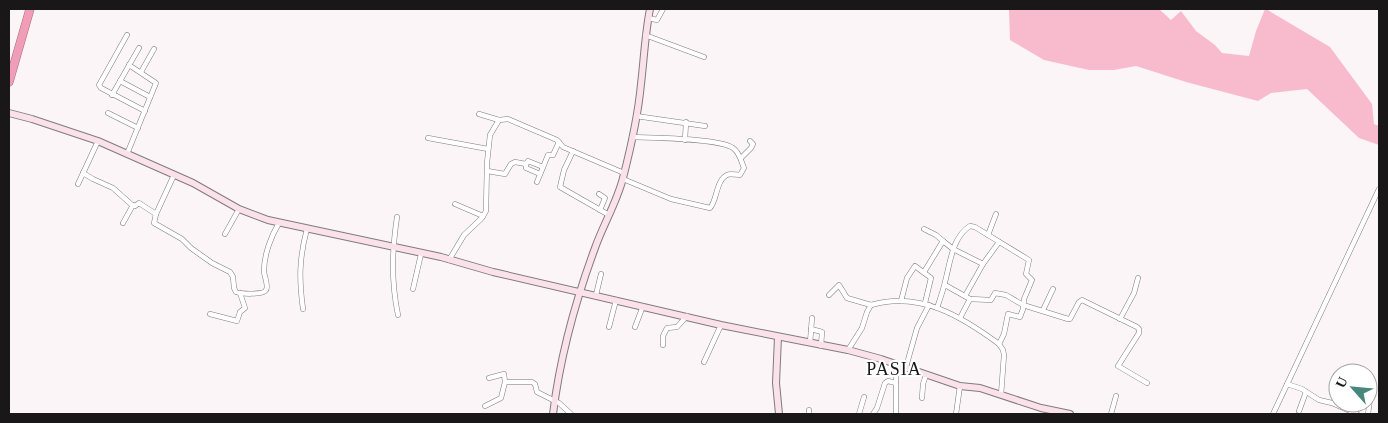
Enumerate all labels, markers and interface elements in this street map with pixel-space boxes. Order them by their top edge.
district label: PASIA [866,359,922,379]
north arrow [1328,363,1378,413]
text: U [1333,374,1351,390]

